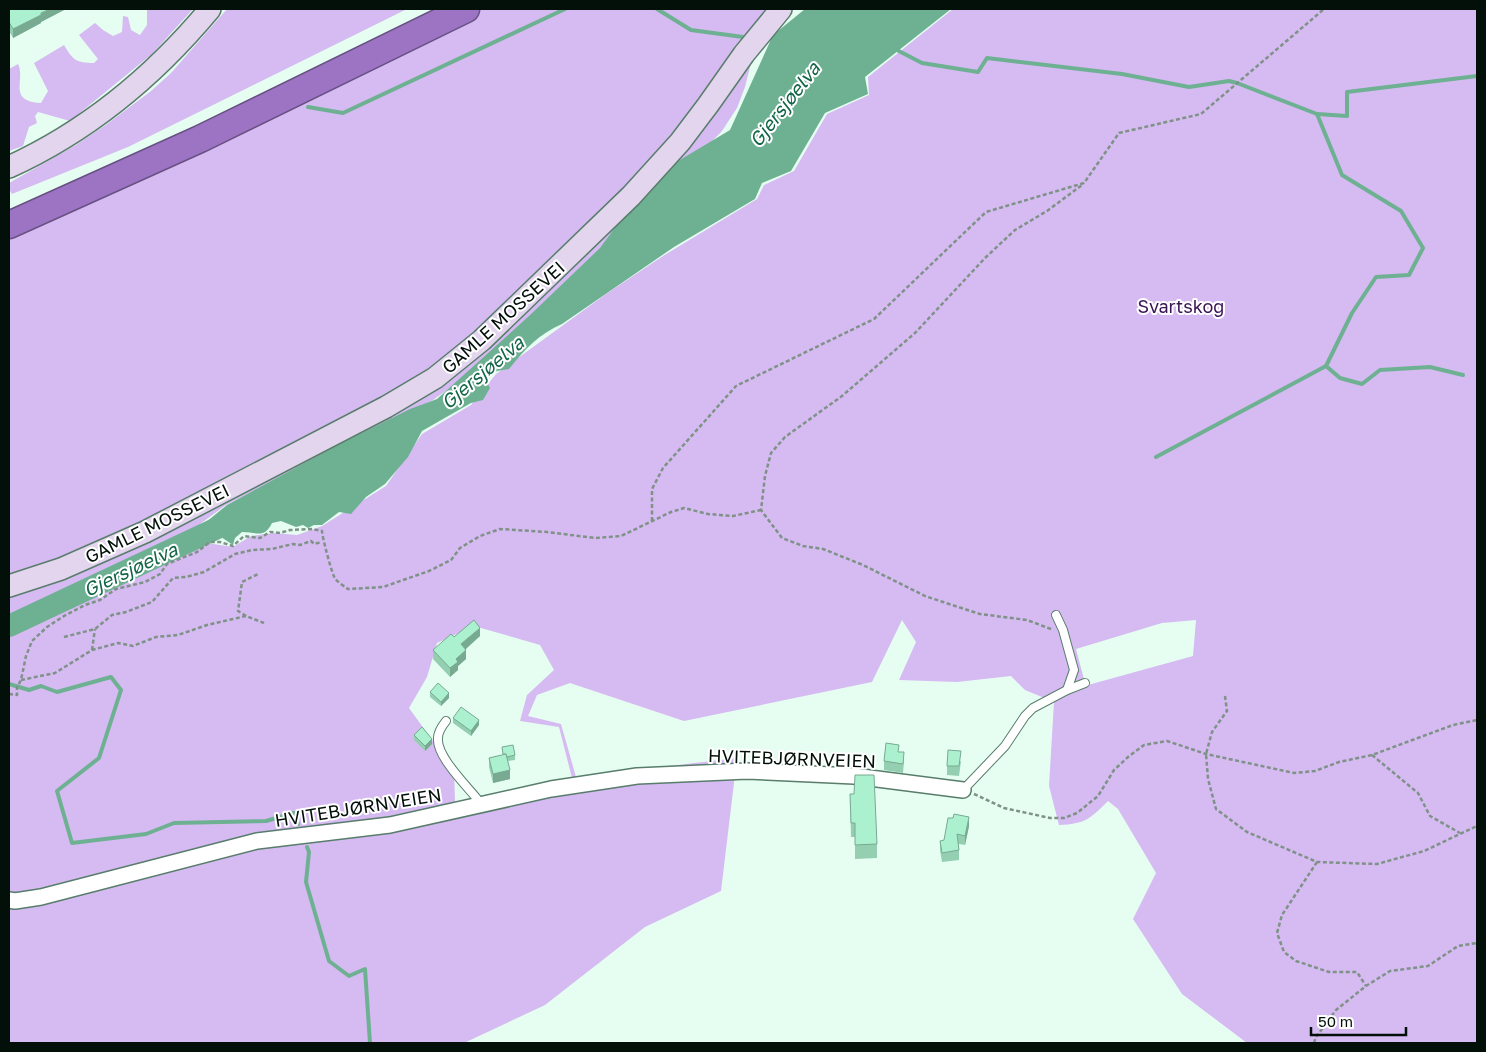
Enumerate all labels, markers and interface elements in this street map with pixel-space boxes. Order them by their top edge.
water label: Gjersjøelva [744,56,825,151]
street label: GAMLE MOSSEVEI [437,256,569,378]
park label: Svartskog [1138,295,1224,317]
water label: Gjersjøelva [436,330,529,413]
street label: GAMLE MOSSEVEI [81,479,233,567]
water label: Gjersjøelva [79,537,182,601]
street label: HVITEBJØRNVEIEN [708,744,876,772]
street label: HVITEBJØRNVEIEN [273,783,443,831]
scale bar [1311,1004,1406,1036]
text: 50 m [1318,1012,1353,1030]

